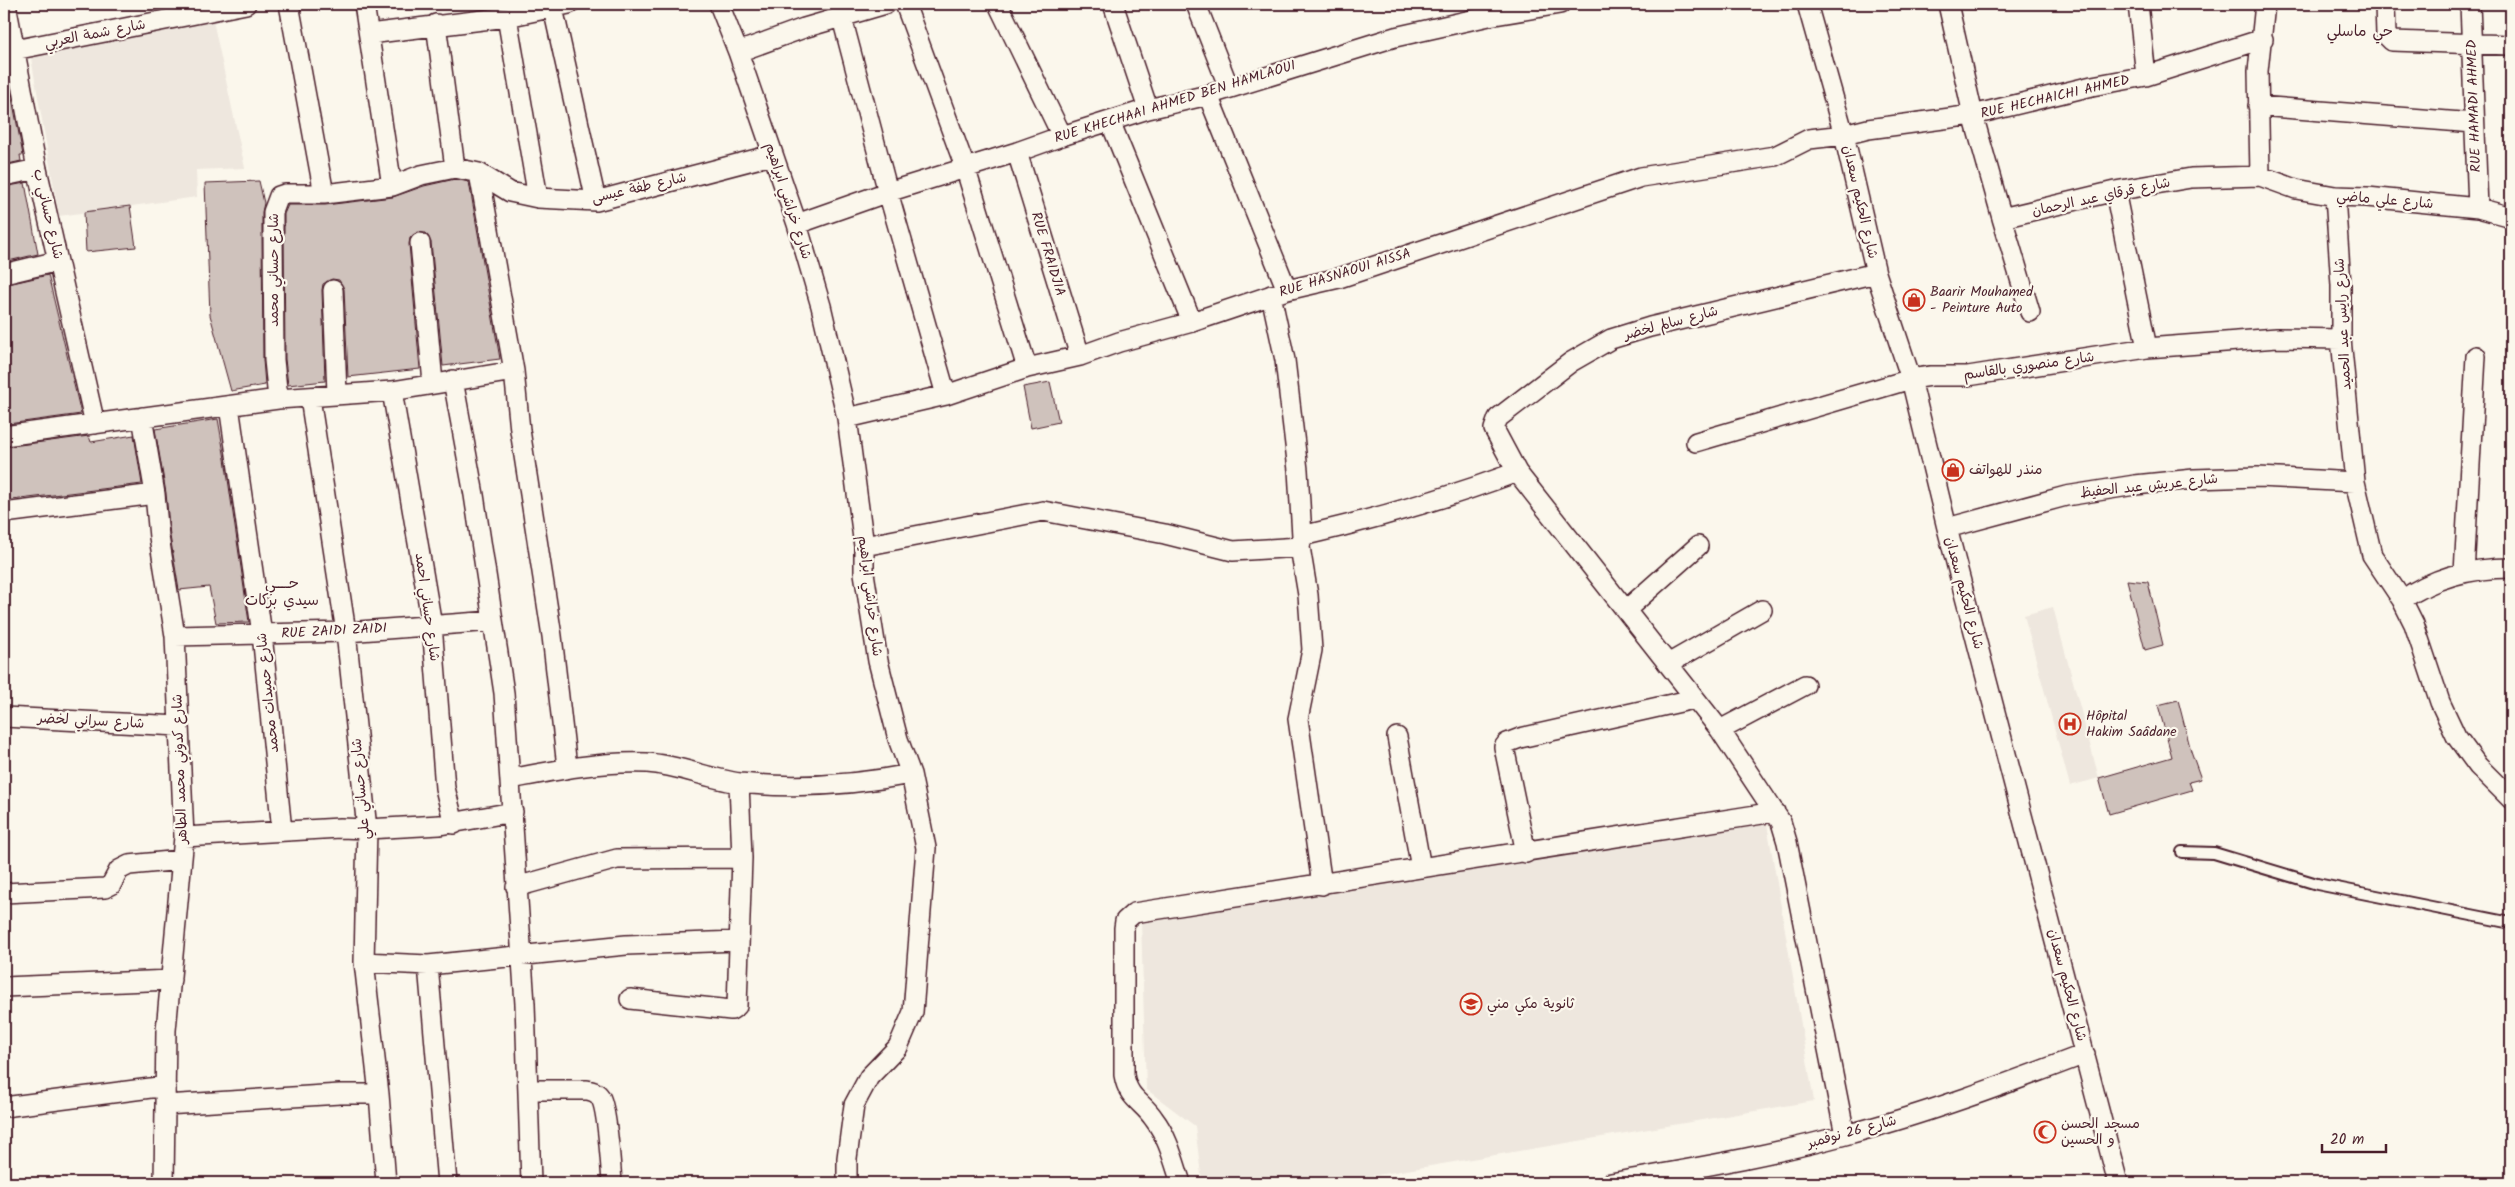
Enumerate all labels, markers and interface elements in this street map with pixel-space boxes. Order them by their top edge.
street label: شارع شمة العربي [43,13,148,56]
district label: حي ماسلي [2327,20,2393,44]
street label: RUE HAMADI AHMED [2461,39,2487,173]
street label: RUE KHECHAAI AHMED BEN HAMLAOUI [1052,55,1298,149]
street label: RUE HECHAICHI AHMED [1978,69,2132,125]
street label: شارع خراشي ابراهيم [758,140,817,263]
street label: شارع الحكيم سعدان [1836,143,1884,261]
street label: شارع طفة عيسى [589,166,689,210]
street label: شارع حساني ب [26,167,69,262]
street label: شارع قرقاي عبد الرحمان [2030,172,2172,222]
street label: شارع علي ماضي [2336,185,2434,216]
street label: RUE FRAIDJIA [1025,209,1071,299]
street label: شارع حساني محمد [263,213,286,327]
street label: RUE HASNAOUI AISSA [1276,242,1414,304]
street label: شارع رايس عبد الحميد [2329,257,2357,391]
place label: Baarir Mouhamed - Peinture Auto [1930,281,2034,319]
shop icon: Baarir Mouhamed - Peinture Auto [1902,288,1926,312]
street label: شارع سالم لخضر [1620,300,1721,346]
street label: شارع منصوري بالقاسم [1962,346,2096,386]
shop icon: منذر للهواتف [1941,458,1965,482]
place label: منذر للهواتف [1969,459,2042,481]
street label: شارع عريش عبد الحفيظ [2079,468,2219,504]
street label: شارع خراشي ابراهيم [851,534,888,658]
street label: شارع الحكيم سعدان [1938,534,1990,652]
street label: شارع حساني احمد [408,551,445,663]
district label: حــــي سيدي بركات [245,572,319,613]
street label: RUE ZAIDI ZAIDI [281,617,387,645]
street label: شارع حميدات محمد [251,632,285,754]
street label: شارع كدوني محمد الطاهر [166,694,195,845]
place label: Hôpital Hakim Saâdane [2086,705,2177,743]
street label: شارع سراني لخضر [36,707,145,736]
hospital icon: Hôpital Hakim Saâdane [2058,712,2082,736]
street label: شارع حساني علي [346,737,377,841]
street label: شارع الحكيم سعدان [2041,926,2093,1044]
school or university icon: ثانوية مكي مني [1459,992,1483,1016]
place label: ثانوية مكي مني [1487,993,1575,1016]
street label: شارع 26 نوفمبر [1804,1110,1899,1155]
place label: مسجد الحسن و الحسين [2061,1113,2140,1151]
mosque icon: مسجد الحسن و الحسين [2033,1120,2057,1144]
scale bar [2322,1122,2386,1154]
text: 20 m [2330,1128,2364,1152]

